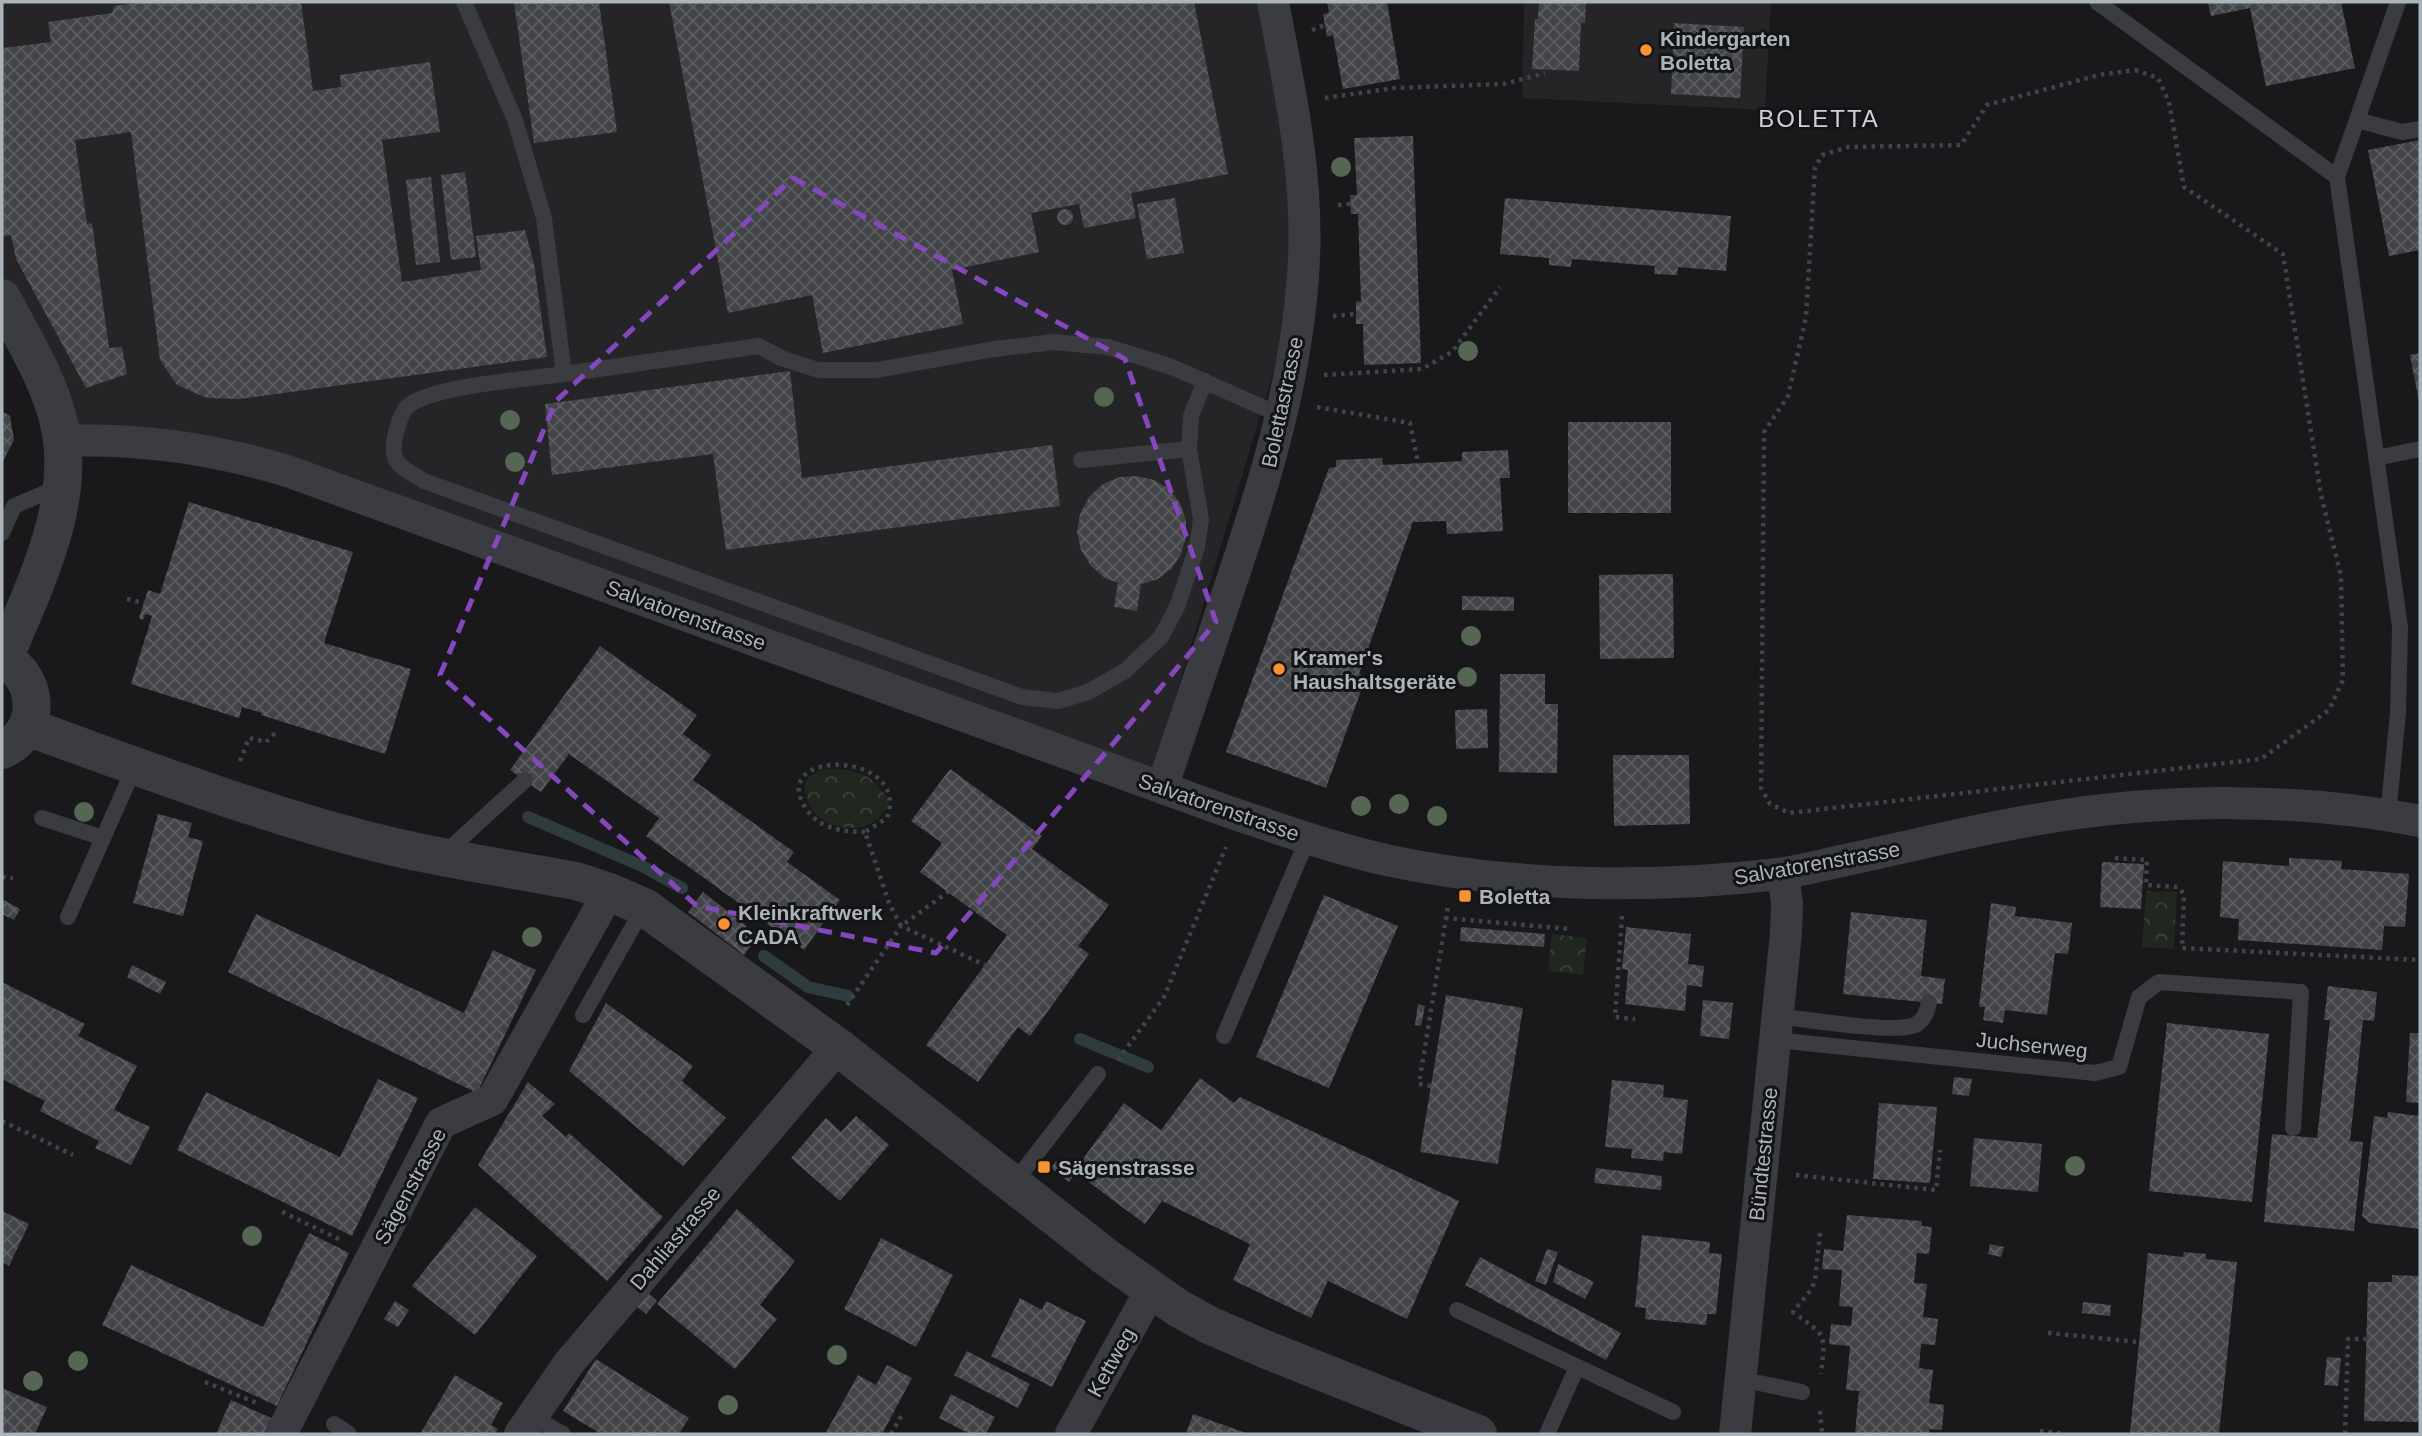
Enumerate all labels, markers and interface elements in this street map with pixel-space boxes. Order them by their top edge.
place label: Kindergarten Boletta [1660,27,1791,74]
marker: Kindergarten Boletta [1638,42,1654,58]
district label: BOLETTA [1758,105,1880,132]
street label: Bolettastrasse [1257,335,1307,469]
street label: Salvatorenstrasse [603,575,769,655]
place label: Kramer's Haushaltsgeräte [1293,646,1456,693]
marker: Kramer's Haushaltsgeräte [1271,661,1287,677]
street label: Salvatorenstrasse [1136,769,1302,845]
street label: Salvatorenstrasse [1732,837,1902,889]
place label: Boletta [1479,885,1550,908]
marker: Boletta [1457,888,1473,904]
place label: Kleinkraftwerk CADA [738,901,883,948]
marker: Kleinkraftwerk CADA [716,916,732,932]
street label: Juchserweg [1975,1028,2089,1062]
street label: Bündtestrasse [1745,1086,1781,1222]
street label: Sägenstrasse [370,1124,450,1248]
place label: Sägenstrasse [1058,1156,1195,1179]
marker: Sägenstrasse [1036,1159,1052,1175]
street label: Dahliastrasse [625,1182,725,1294]
street label: Kettweg [1083,1323,1139,1401]

